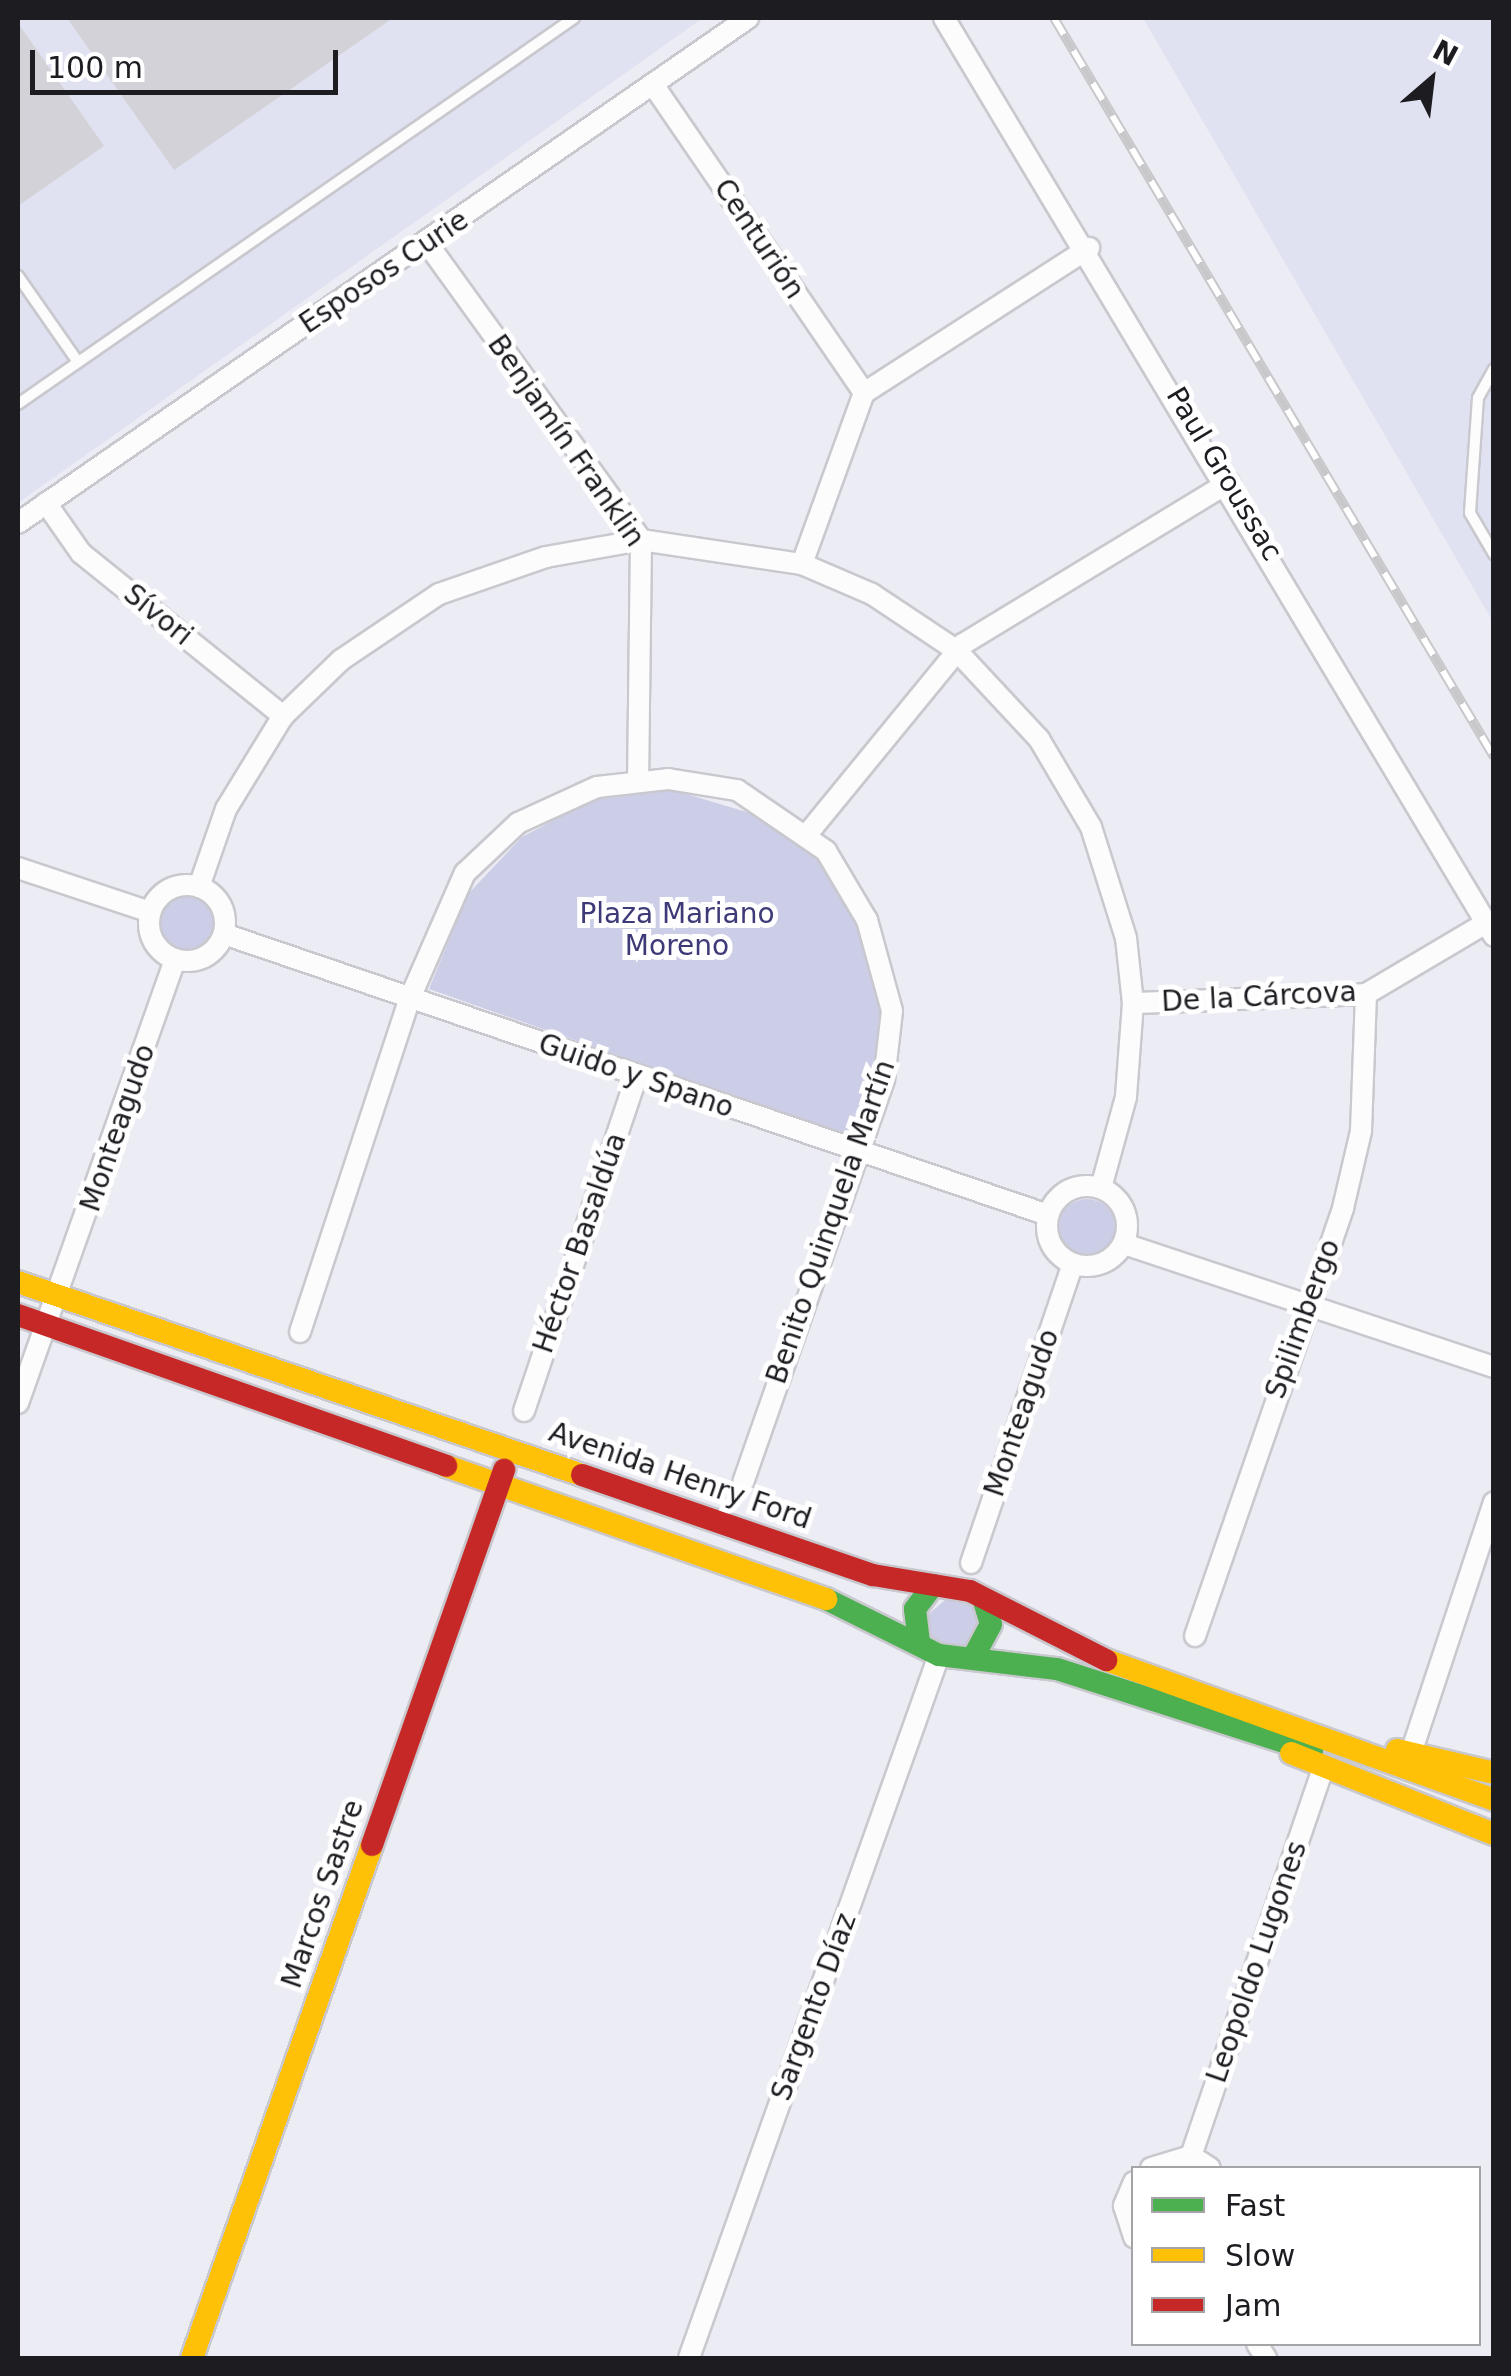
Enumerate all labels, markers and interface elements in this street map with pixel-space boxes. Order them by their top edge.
scale bar [35,30,342,92]
north arrow [1381,30,1481,130]
text: N [1427,33,1463,73]
text: 100 m [47,50,143,85]
street label: Centurión [707,173,811,305]
street label: Esposos Curie [293,203,475,341]
street label: Benjamín Franklin [480,329,652,553]
street label: Paul Groussac [1159,381,1289,567]
street label: Sívori [117,577,199,653]
park label: Plaza Mariano Moreno [579,897,775,963]
street label: De la Cárcova [1161,975,1357,1019]
street label: Guido y Spano [534,1027,738,1125]
street label: Monteagudo [74,1040,162,1216]
street label: Benito Quinquela Martín [760,1056,902,1388]
street label: Héctor Basaldúa [527,1128,633,1358]
street label: Spilimbergo [1259,1235,1347,1403]
street label: Monteagudo [978,1325,1066,1501]
street label: Avenida Henry Ford [545,1415,815,1537]
street label: Marcos Sastre [275,1795,371,1993]
street label: Leopoldo Lugones [1200,1837,1314,2087]
street label: Sargento Díaz [765,1909,863,2105]
legend [1131,2166,1481,2346]
text: Fast [1225,2188,1285,2223]
text: Slow [1225,2238,1295,2273]
text: Jam [1225,2288,1281,2323]

